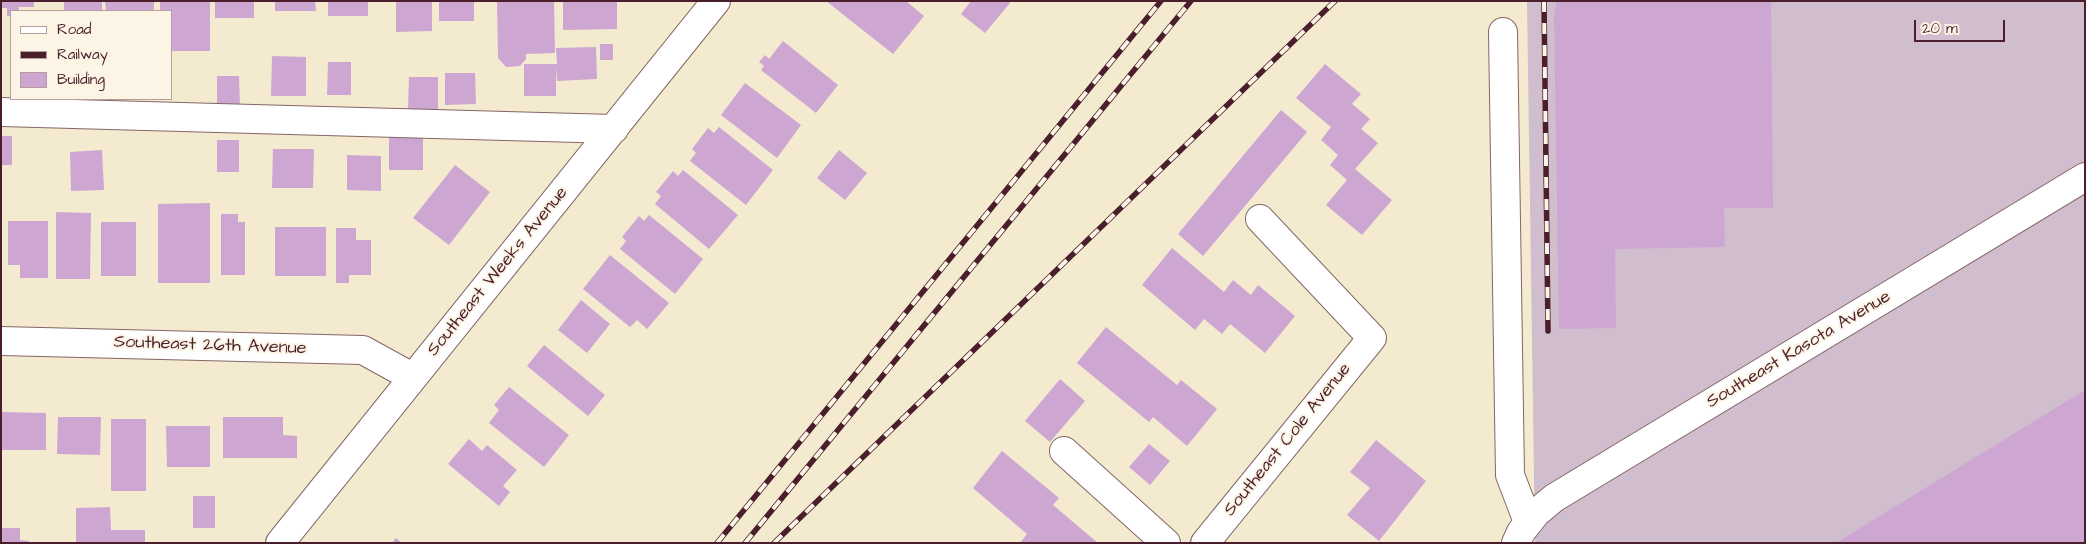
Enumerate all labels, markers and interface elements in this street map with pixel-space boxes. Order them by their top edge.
legend [10,10,172,100]
scale bar [1916,10,2007,42]
text: 20 m [1922,18,1958,39]
text: Road [57,19,91,40]
text: Railway [57,44,108,65]
text: Building [57,69,105,90]
street label: Southeast Weeks Avenue [423,183,573,361]
street label: Southeast Kasota Avenue [1703,286,1895,414]
street label: Southeast 26th Avenue [113,332,307,360]
street label: Southeast Cole Avenue [1220,359,1356,521]

